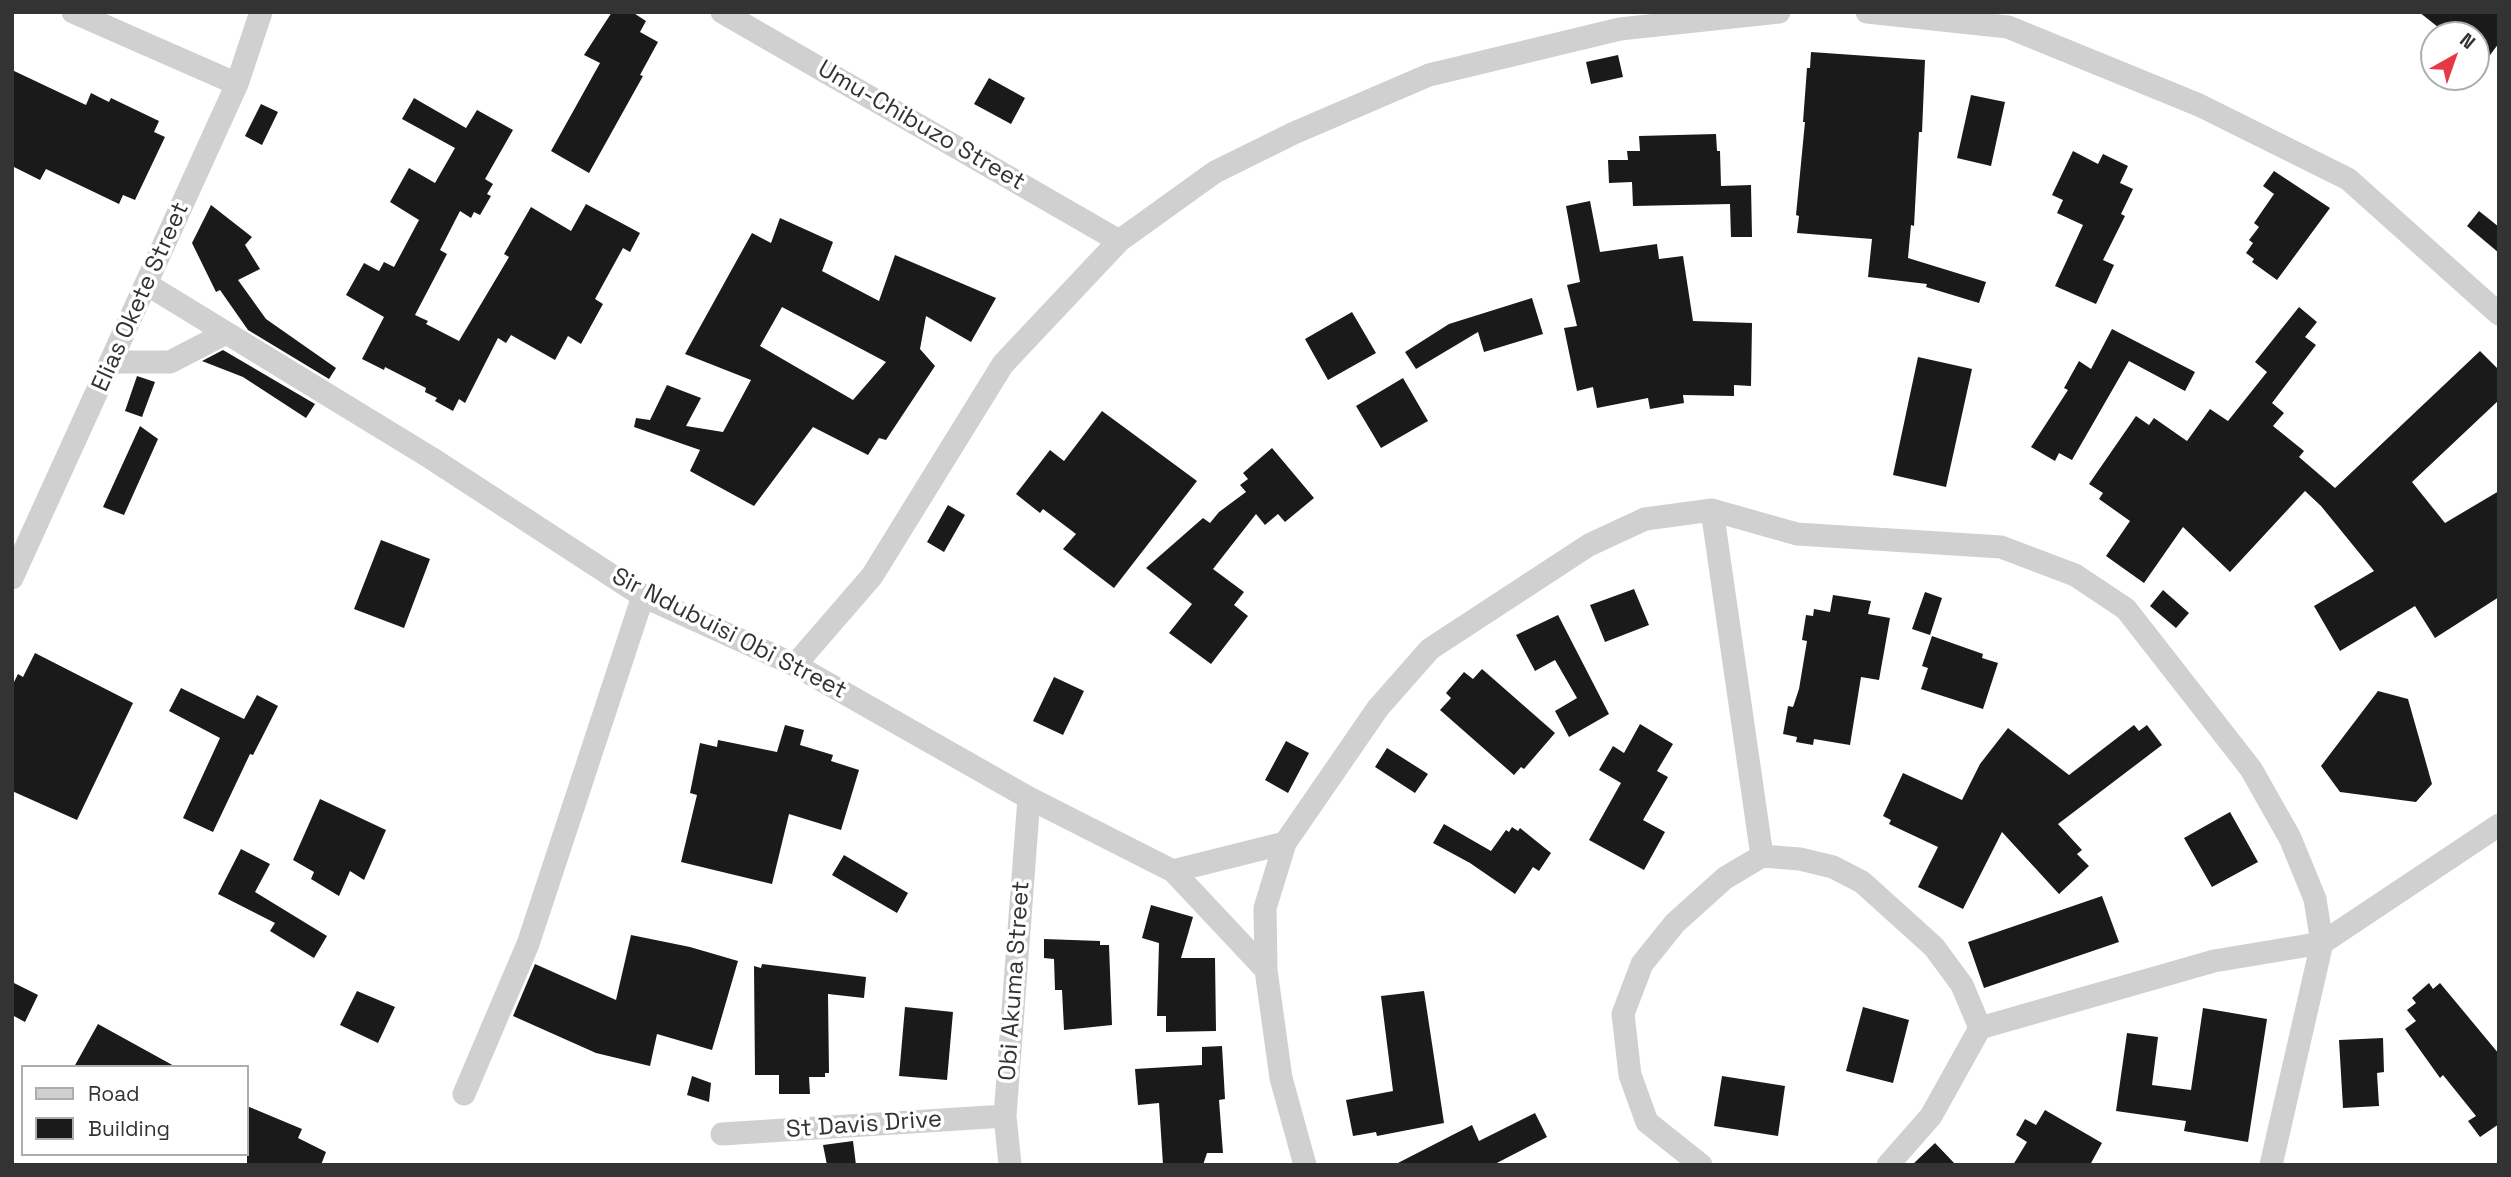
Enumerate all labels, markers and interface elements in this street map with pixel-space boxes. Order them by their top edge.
north arrow [2420,21,2490,91]
text: N [2455,27,2480,55]
street label: Umu-Chibuzo Street [812,55,1030,197]
street label: Elias Okete Street [86,198,196,396]
street label: Sir Ndubuisi Obi Street [607,562,851,706]
street label: Obi Akuma Street [994,880,1036,1082]
legend [21,1065,248,1156]
text: Road [88,1080,140,1107]
street label: St Davis Drive [785,1105,943,1145]
text: Building [88,1115,170,1142]

